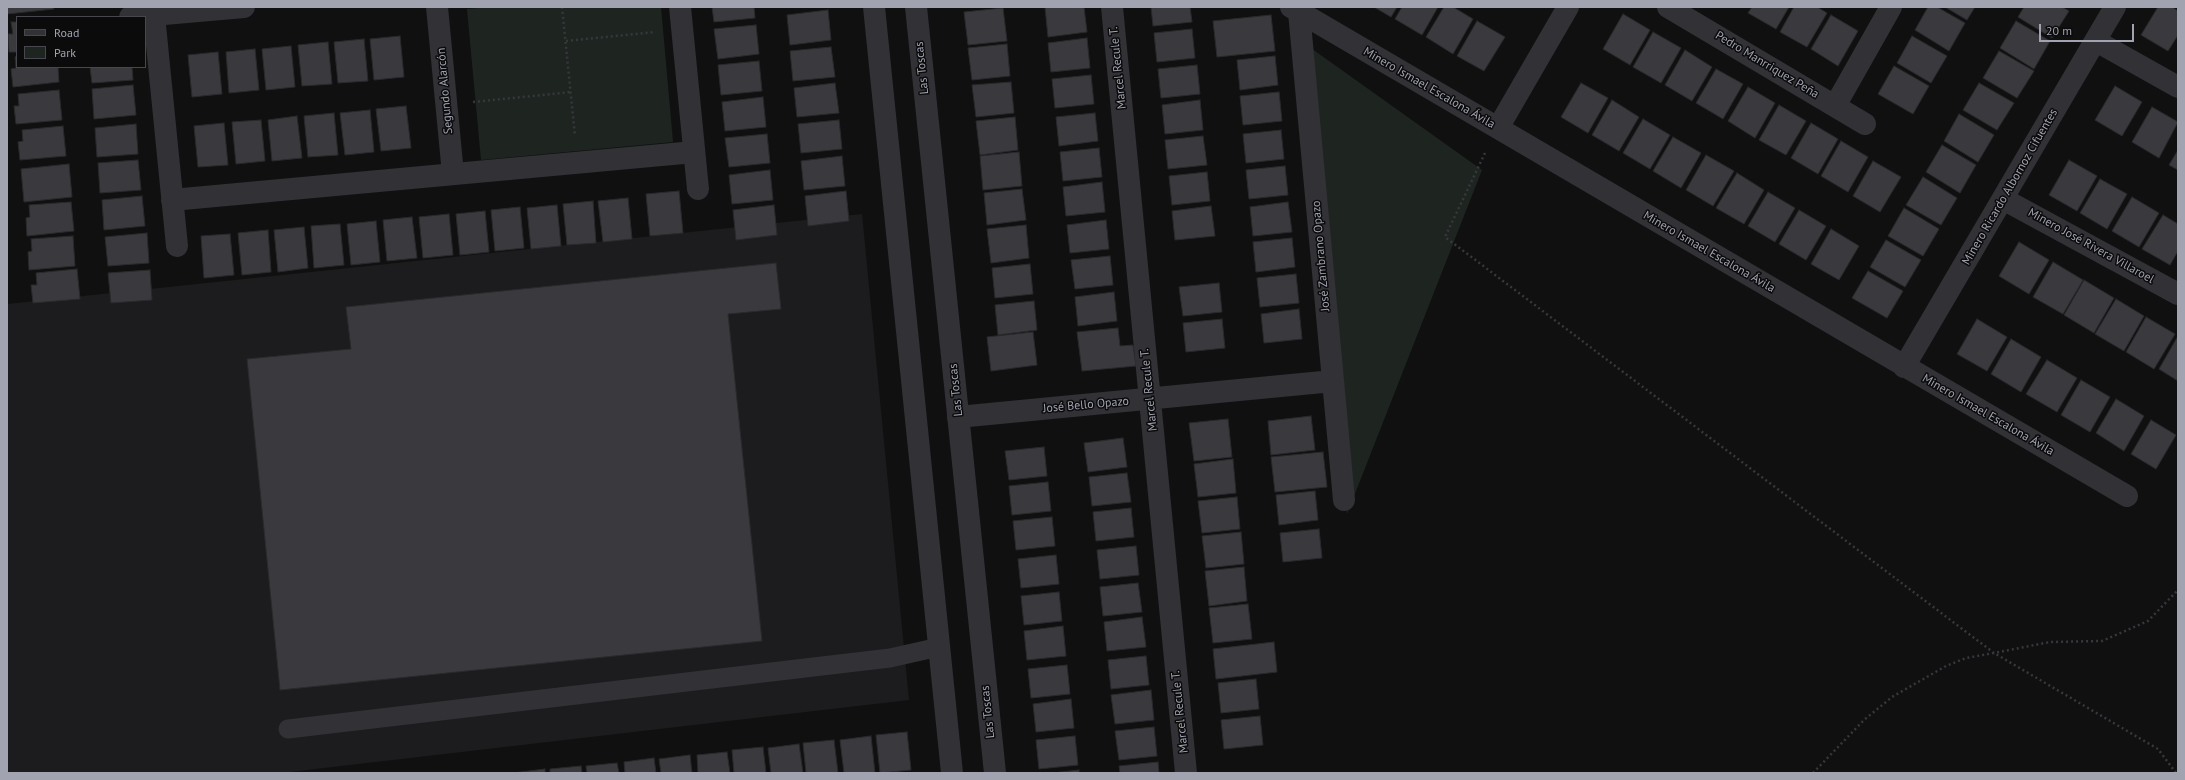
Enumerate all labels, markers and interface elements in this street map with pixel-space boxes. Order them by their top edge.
legend [16,16,146,68]
scale bar [2041,16,2136,42]
text: 20 m [2046,23,2072,38]
text: Road [54,25,79,40]
street label: Marcel Recule T. [1107,26,1129,110]
street label: Pedro Manrriquez Peña [1713,28,1821,102]
street label: Las Toscas [912,41,932,95]
street label: Minero Ismael Escalona Ávila [1361,44,1497,132]
text: Park [54,45,76,60]
street label: Segundo Alarcón [434,47,456,135]
street label: Minero Ricardo Albornoz Cifuentes [1959,106,2061,268]
street label: José Zambrano Opazo [1309,200,1333,312]
street label: Minero José Rivera Villaroel [2025,205,2157,287]
street label: Minero Ismael Escalona Ávila [1641,208,1777,296]
street label: Marcel Recule T. [1138,348,1160,432]
street label: Las Toscas [946,363,966,417]
street label: Minero Ismael Escalona Ávila [1920,371,2056,459]
street label: José Bello Opazo [1042,394,1130,416]
street label: Marcel Recule T. [1169,670,1191,754]
street label: Las Toscas [978,685,998,739]

